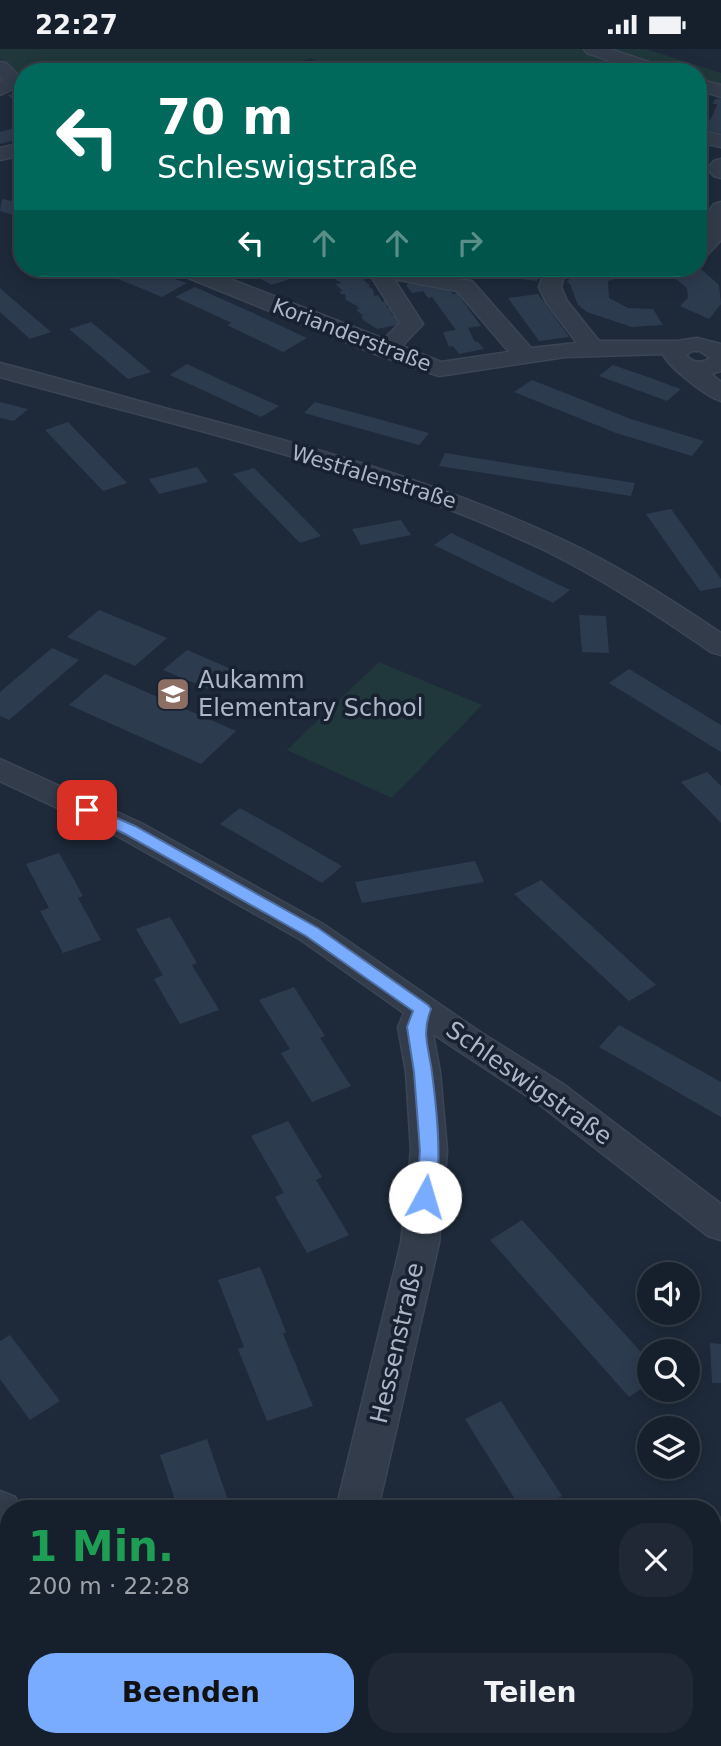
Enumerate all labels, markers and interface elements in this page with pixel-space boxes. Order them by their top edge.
text: 22:27 [35,10,118,40]
text: 70 m [157,89,293,146]
icon: left [42,91,133,182]
text: Schleswigstraße [157,148,418,186]
icon: left [232,224,270,262]
icon: ahead [305,224,343,262]
icon: ahead [378,224,416,262]
icon: right [451,224,489,262]
street label: Korianderstraße [269,294,435,376]
street label: Westfalenstraße [289,441,459,513]
place label: Aukamm Elementary School [198,666,423,722]
school or university icon: Aukamm Elementary School [154,675,192,713]
pin [57,780,117,840]
icon: arrive [68,791,106,829]
street label: Schleswigstraße [441,1015,617,1151]
position arrow [388,1160,462,1234]
street label: Hessenstraße [365,1260,429,1426]
map controls [637,1262,700,1479]
button: sound [637,1262,700,1325]
button: search [637,1339,700,1402]
button: layers [637,1416,700,1479]
text: 1 Min. [28,1522,174,1571]
button: close [619,1523,693,1597]
text: 200 m · 22:28 [28,1573,190,1599]
button: Beenden [28,1653,354,1733]
button: Teilen [368,1653,693,1733]

